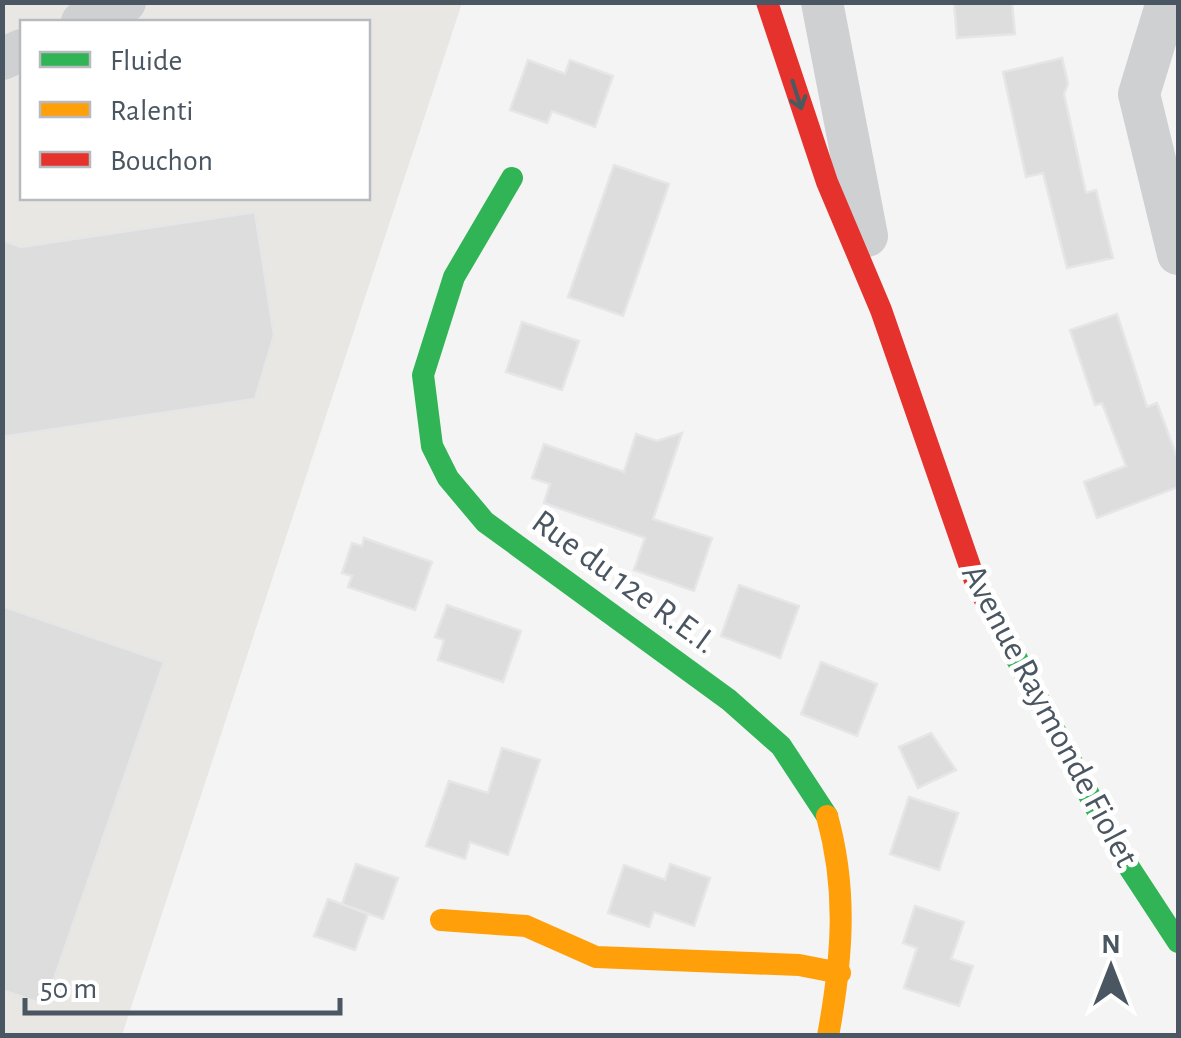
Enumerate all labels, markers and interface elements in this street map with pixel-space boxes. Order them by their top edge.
legend [20,20,370,200]
text: Fluide [110,46,182,76]
one-way arrow [790,79,808,110]
text: Ralenti [110,96,193,126]
text: Bouchon [110,146,213,176]
street label: Rue du 12e R.E.I. [525,504,723,661]
street label: Avenue Raymonde Fiolet [955,559,1144,873]
north arrow [1061,918,1161,1018]
text: N [1101,931,1121,959]
scale bar [25,953,340,1015]
text: 50 m [40,974,97,1004]

